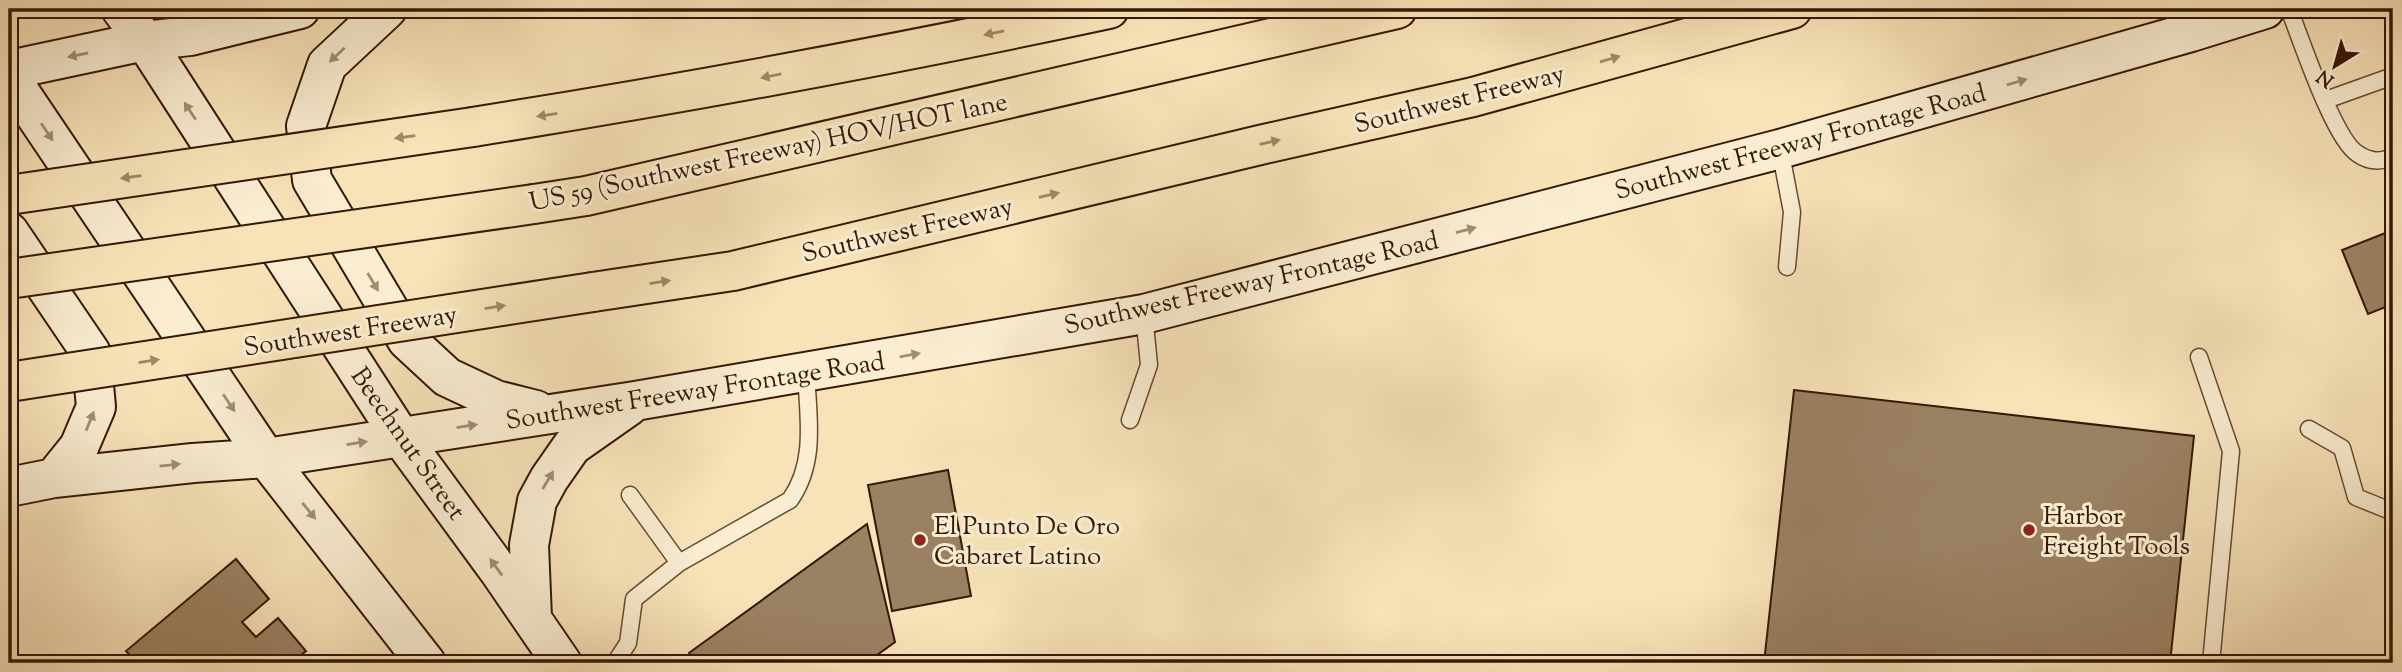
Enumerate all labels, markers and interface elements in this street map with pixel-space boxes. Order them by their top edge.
one-way arrow [983,28,1005,39]
north arrow [2300,32,2370,102]
one-way arrow [329,47,346,63]
one-way arrow [67,50,89,61]
one-way arrow [1599,53,1621,64]
street label: Southwest Freeway [1350,56,1569,144]
text: N [2312,62,2340,93]
one-way arrow [760,71,782,82]
street label: Southwest Freeway Frontage Road [1611,76,1991,211]
one-way arrow [2007,76,2028,86]
street label: US 59 (Southwest Freeway) HOV/HOT lane [526,85,1011,222]
one-way arrow [184,102,197,121]
one-way arrow [536,110,558,121]
one-way arrow [40,123,53,142]
one-way arrow [394,132,416,143]
one-way arrow [1259,137,1281,148]
one-way arrow [120,172,142,183]
street label: Southwest Freeway [798,189,1017,274]
one-way arrow [1038,189,1060,200]
street label: Southwest Freeway Frontage Road [1061,223,1443,346]
one-way arrow [1455,224,1477,235]
one-way arrow [366,273,379,292]
one-way arrow [649,276,671,287]
street label: Southwest Freeway [241,297,460,368]
one-way arrow [484,302,506,313]
street label: Southwest Freeway Frontage Road [503,344,888,441]
one-way arrow [899,349,921,360]
one-way arrow [138,355,160,366]
street label: Beechnut Street [340,360,474,529]
one-way arrow [222,393,235,412]
one-way arrow [85,410,96,431]
one-way arrow [456,420,478,431]
one-way arrow [346,437,368,448]
one-way arrow [160,459,182,470]
one-way arrow [542,471,555,490]
place label: Harbor Freight Tools [2043,499,2190,566]
one-way arrow [301,502,316,520]
place label: El Punto De Oro Cabaret Latino [934,509,1120,576]
marker: Harbor Freight Tools [2021,522,2037,538]
marker: El Punto De Oro Cabaret Latino [912,532,928,548]
one-way arrow [489,558,503,576]

